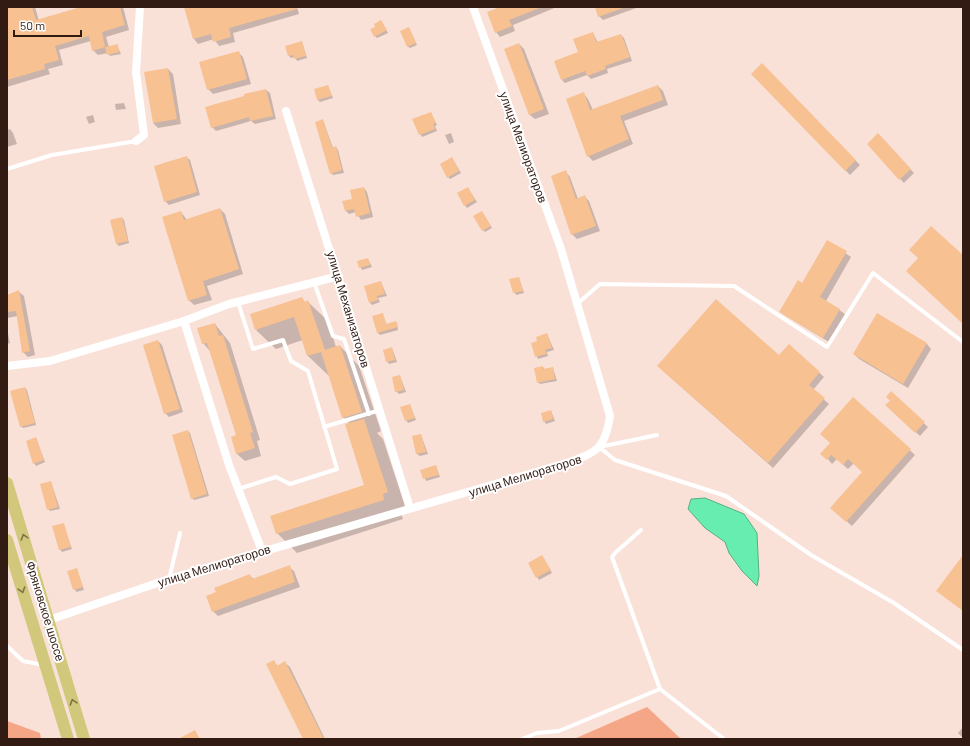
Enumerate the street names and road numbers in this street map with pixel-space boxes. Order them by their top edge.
street label: улица Мелиораторов [496,90,551,205]
street label: улица Механизаторов [324,249,373,369]
street label: улица Мелиораторов [467,451,583,500]
street label: улица Мелиораторов [156,541,272,590]
street label: Фряновское шоссе [23,559,68,663]

